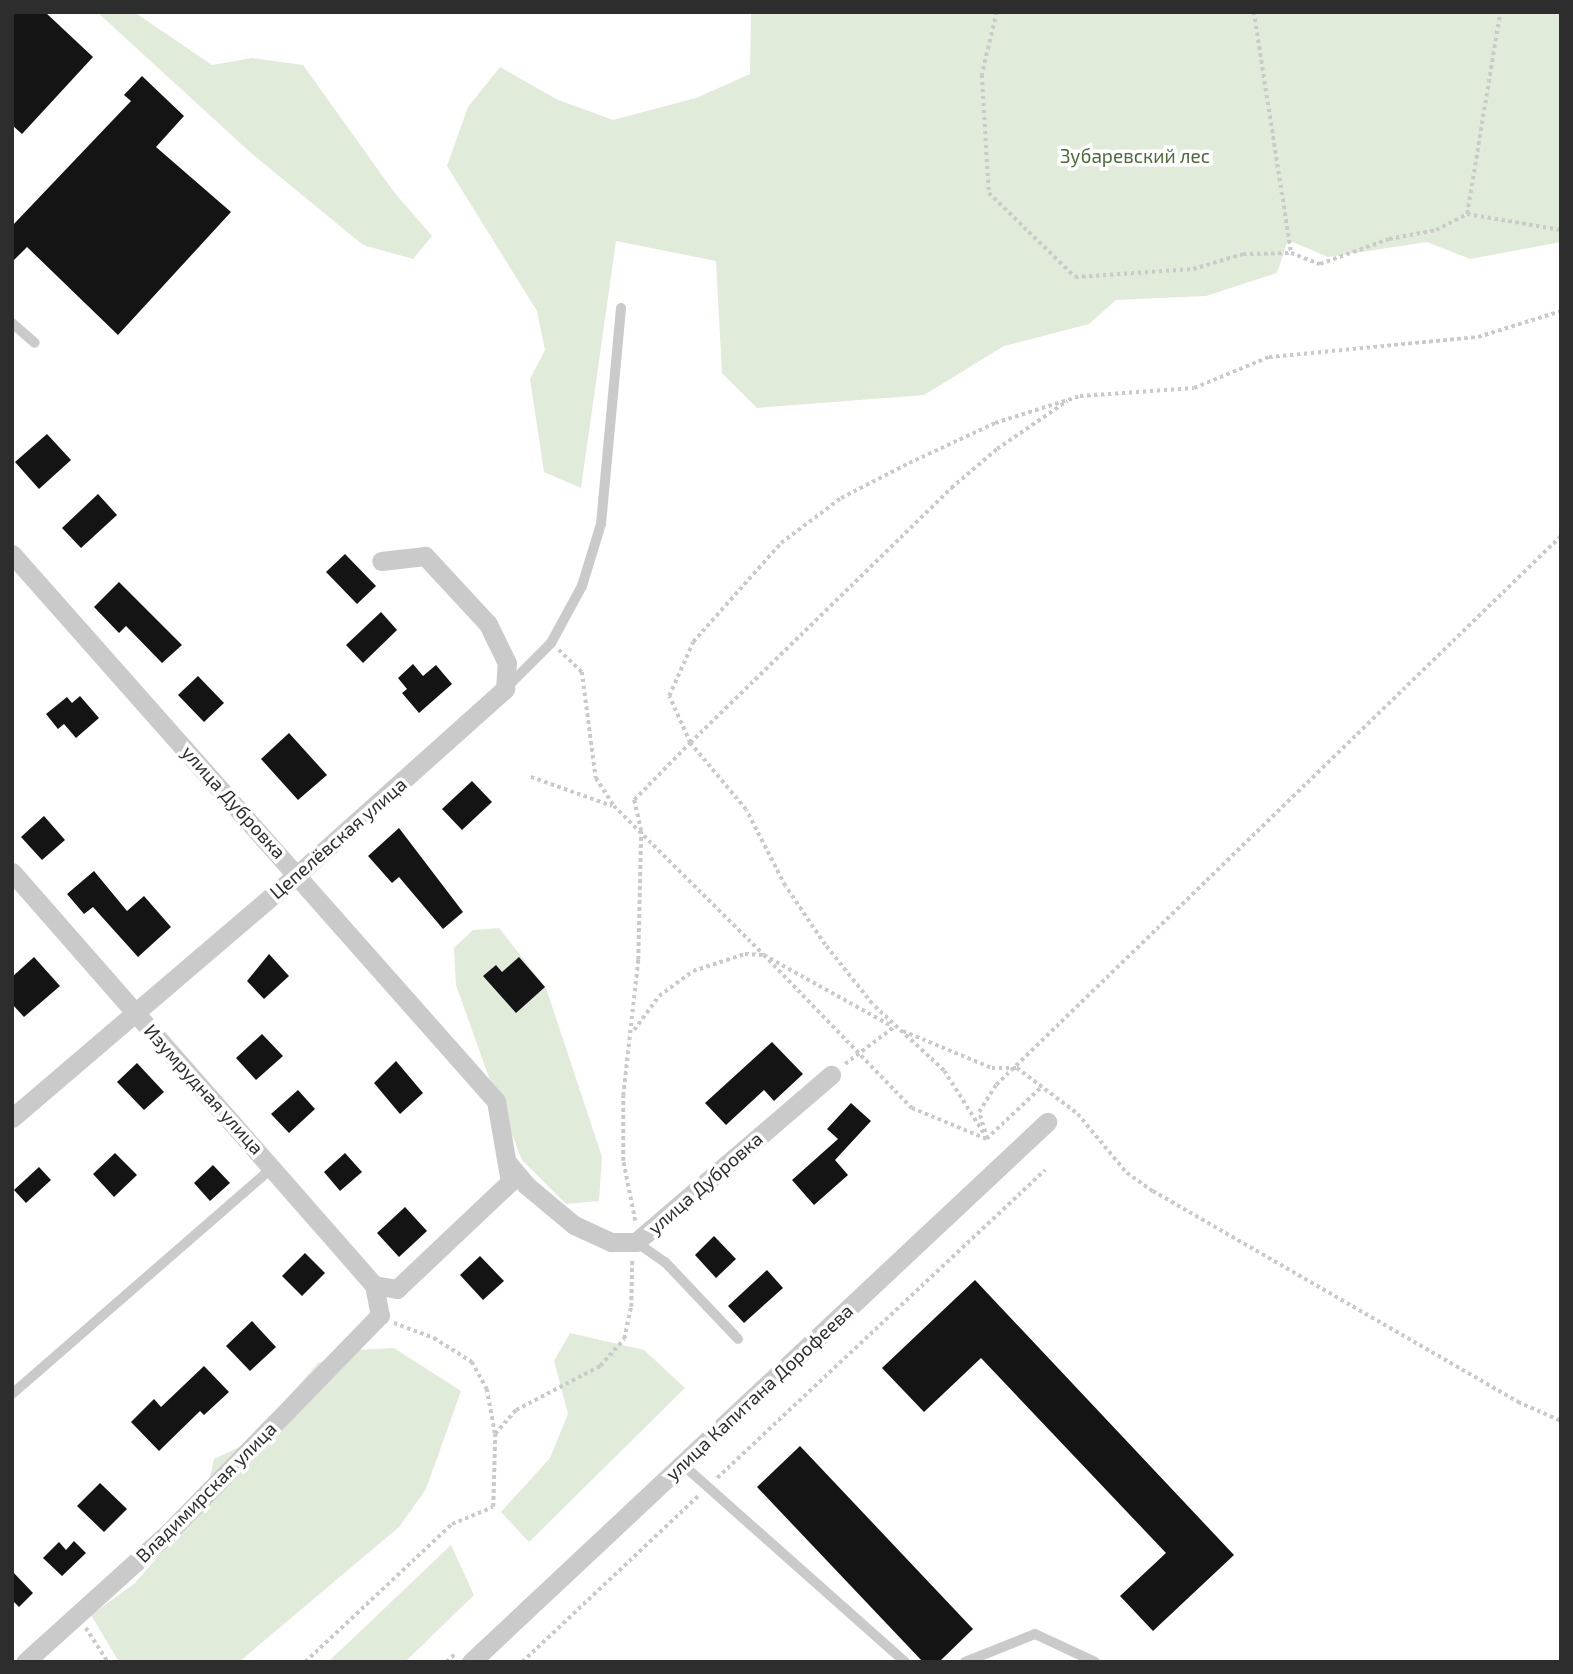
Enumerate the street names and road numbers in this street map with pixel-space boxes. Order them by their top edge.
street label: улица Дубровка [177,741,291,863]
street label: Цепелёвская улица [265,772,411,904]
street label: Изумрудная улица [140,1019,268,1159]
street label: улица Дубровка [643,1127,767,1239]
street label: улица Капитана Дорофеева [661,1299,857,1485]
street label: Владимирская улица [131,1417,281,1567]

